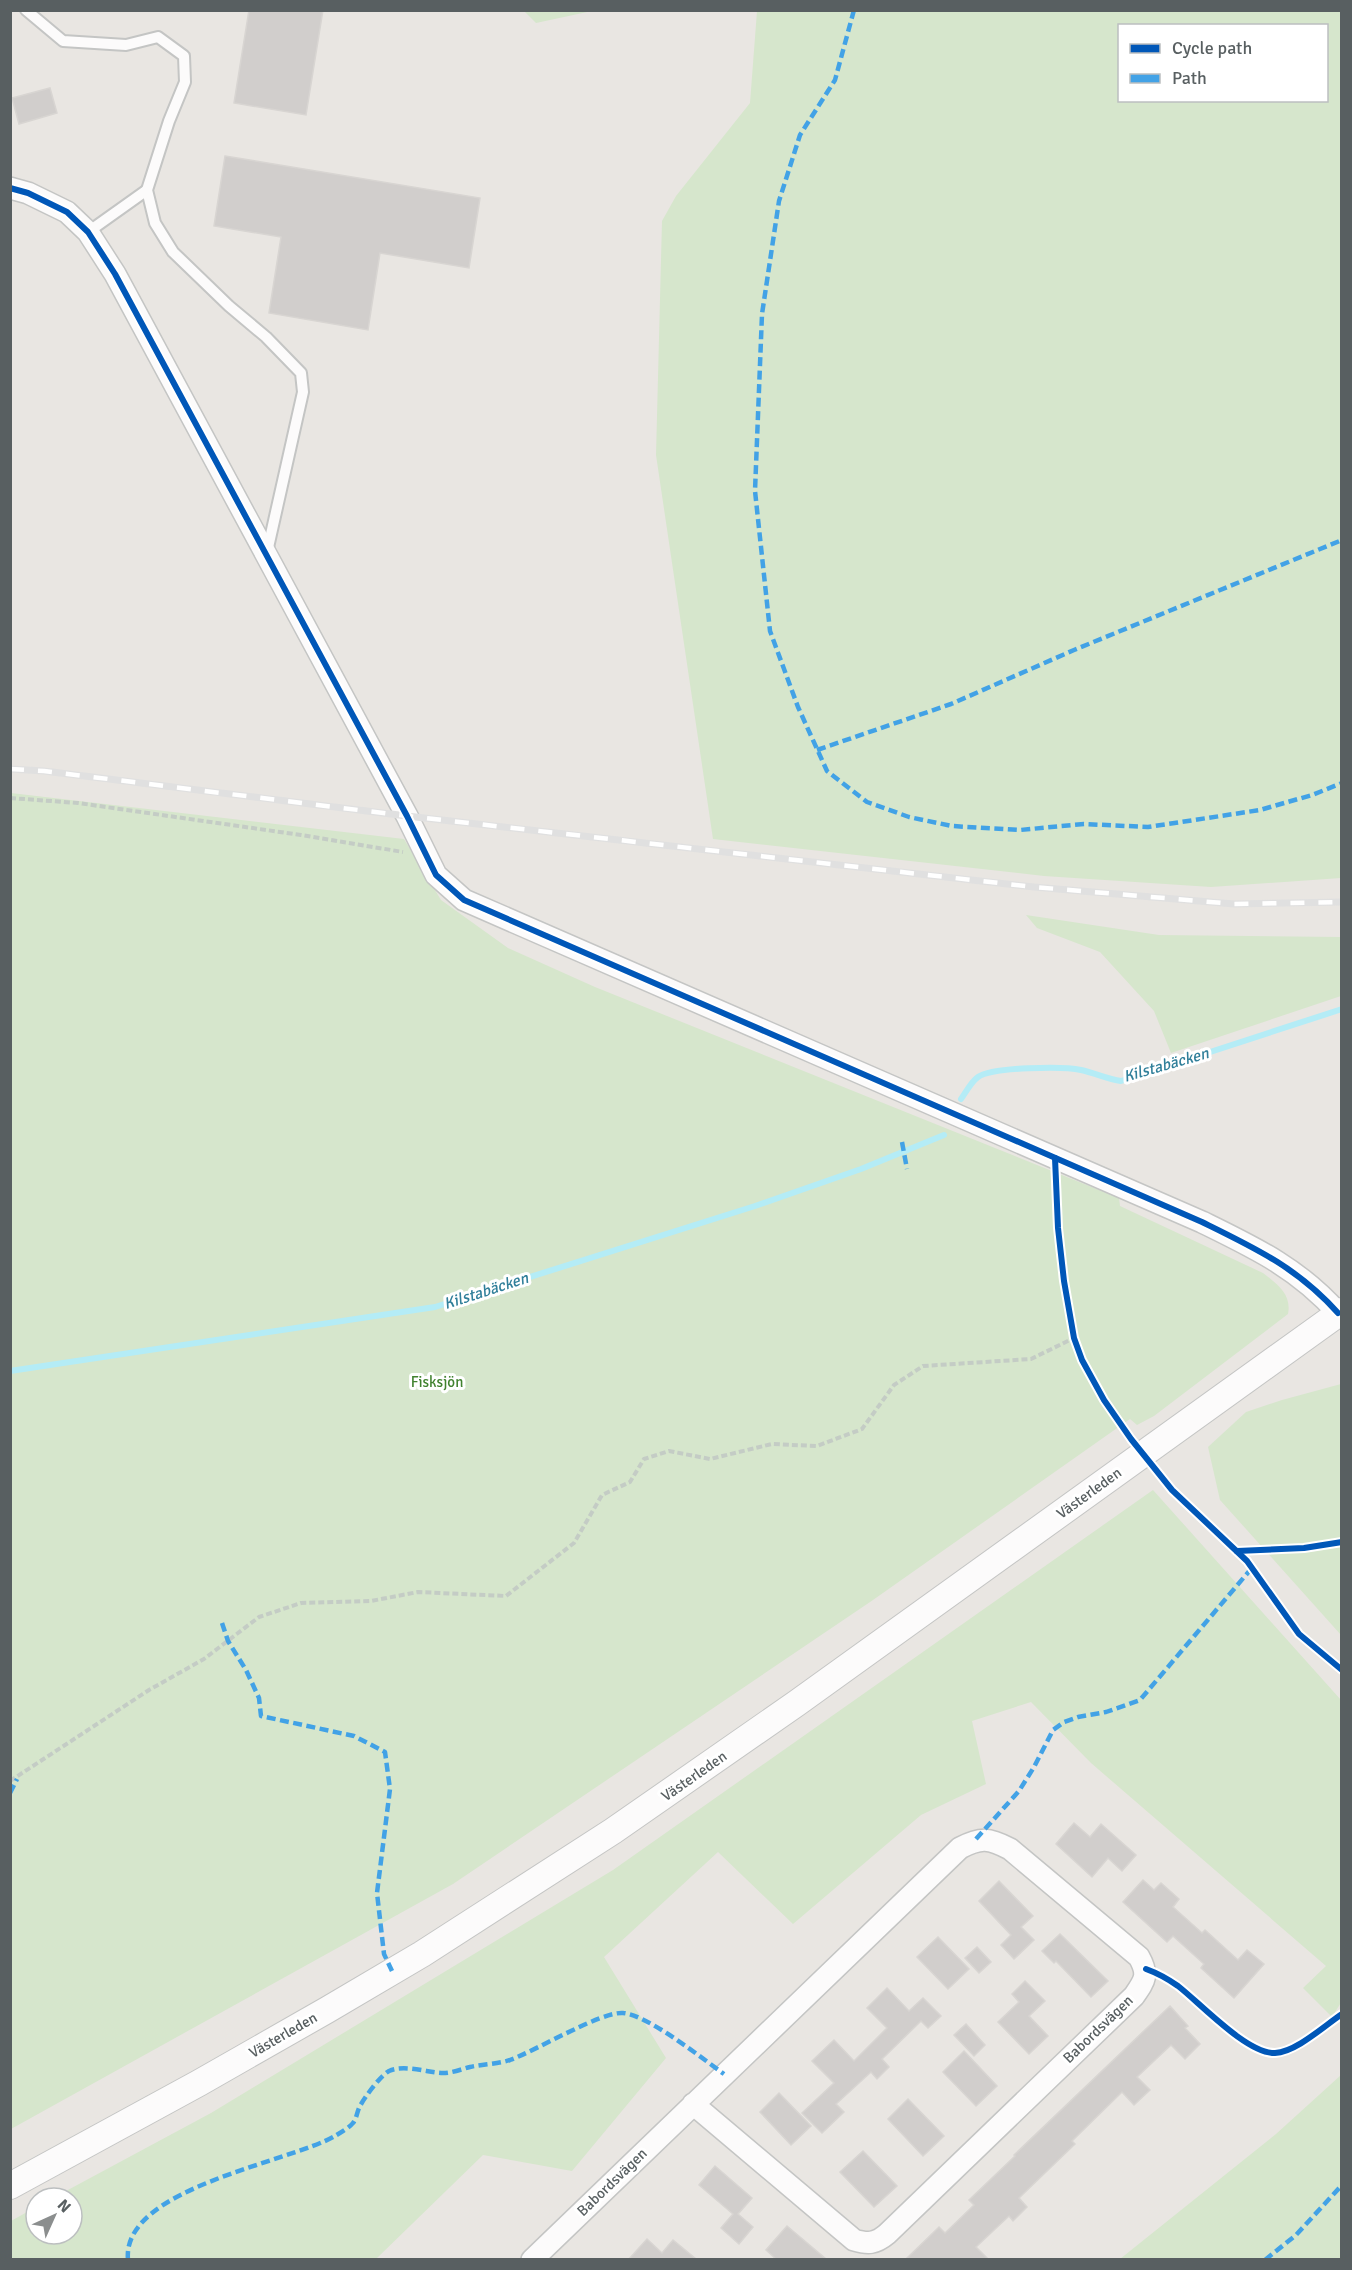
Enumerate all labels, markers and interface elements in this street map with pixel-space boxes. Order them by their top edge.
legend [1118,24,1328,102]
text: Cycle path [1172,37,1252,59]
text: Path [1172,67,1207,89]
water label: Kilstabäcken [1121,1043,1212,1087]
water label: Kilstabäcken [441,1268,532,1314]
park label: Fisksjön [411,1373,463,1391]
street label: Västerleden [1053,1463,1125,1523]
street label: Västerleden [658,1747,730,1805]
street label: Babordsvägen [1059,1991,1137,2067]
street label: Västerleden [246,2008,320,2062]
street label: Babordsvägen [573,2144,651,2220]
north arrow [24,2186,84,2246]
text: N [53,2195,75,2217]

